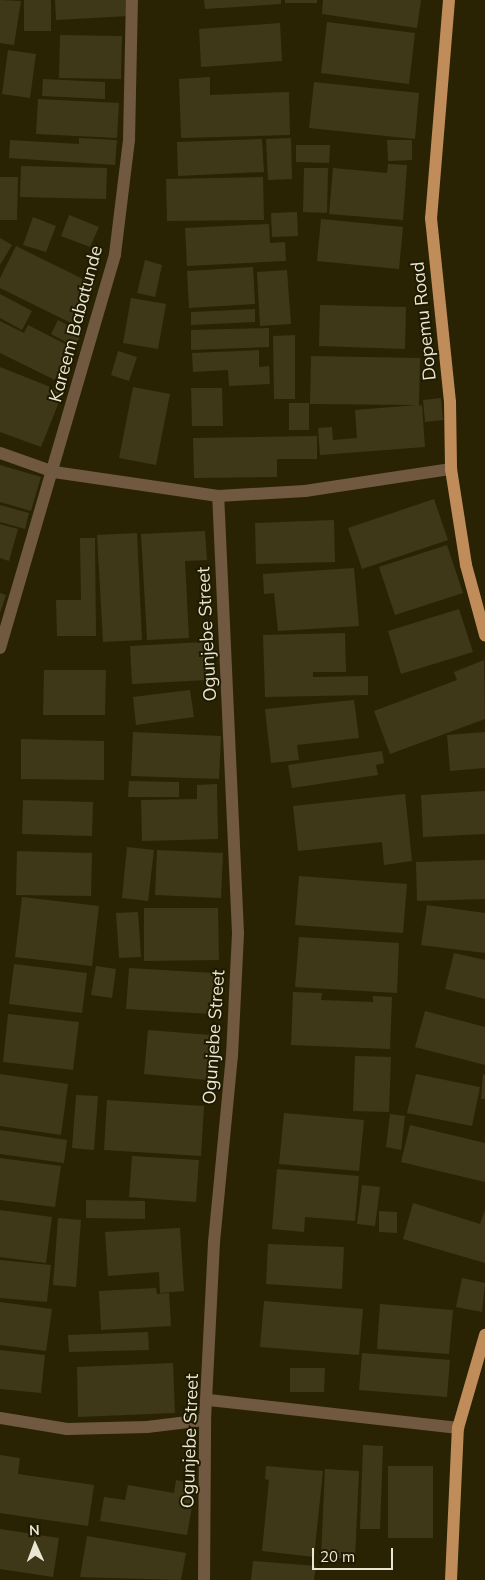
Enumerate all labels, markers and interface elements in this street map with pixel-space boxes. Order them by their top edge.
street label: Kareem Babatunde [45,243,107,405]
street label: Dopemu Road [407,261,441,381]
street label: Ogunjebe Street [193,566,221,702]
street label: Ogunjebe Street [199,969,229,1105]
street label: Ogunjebe Street [177,1373,203,1509]
north arrow [10,1520,60,1570]
text: N [29,1521,40,1539]
scale bar [315,1538,396,1570]
text: 20 m [320,1547,355,1566]

